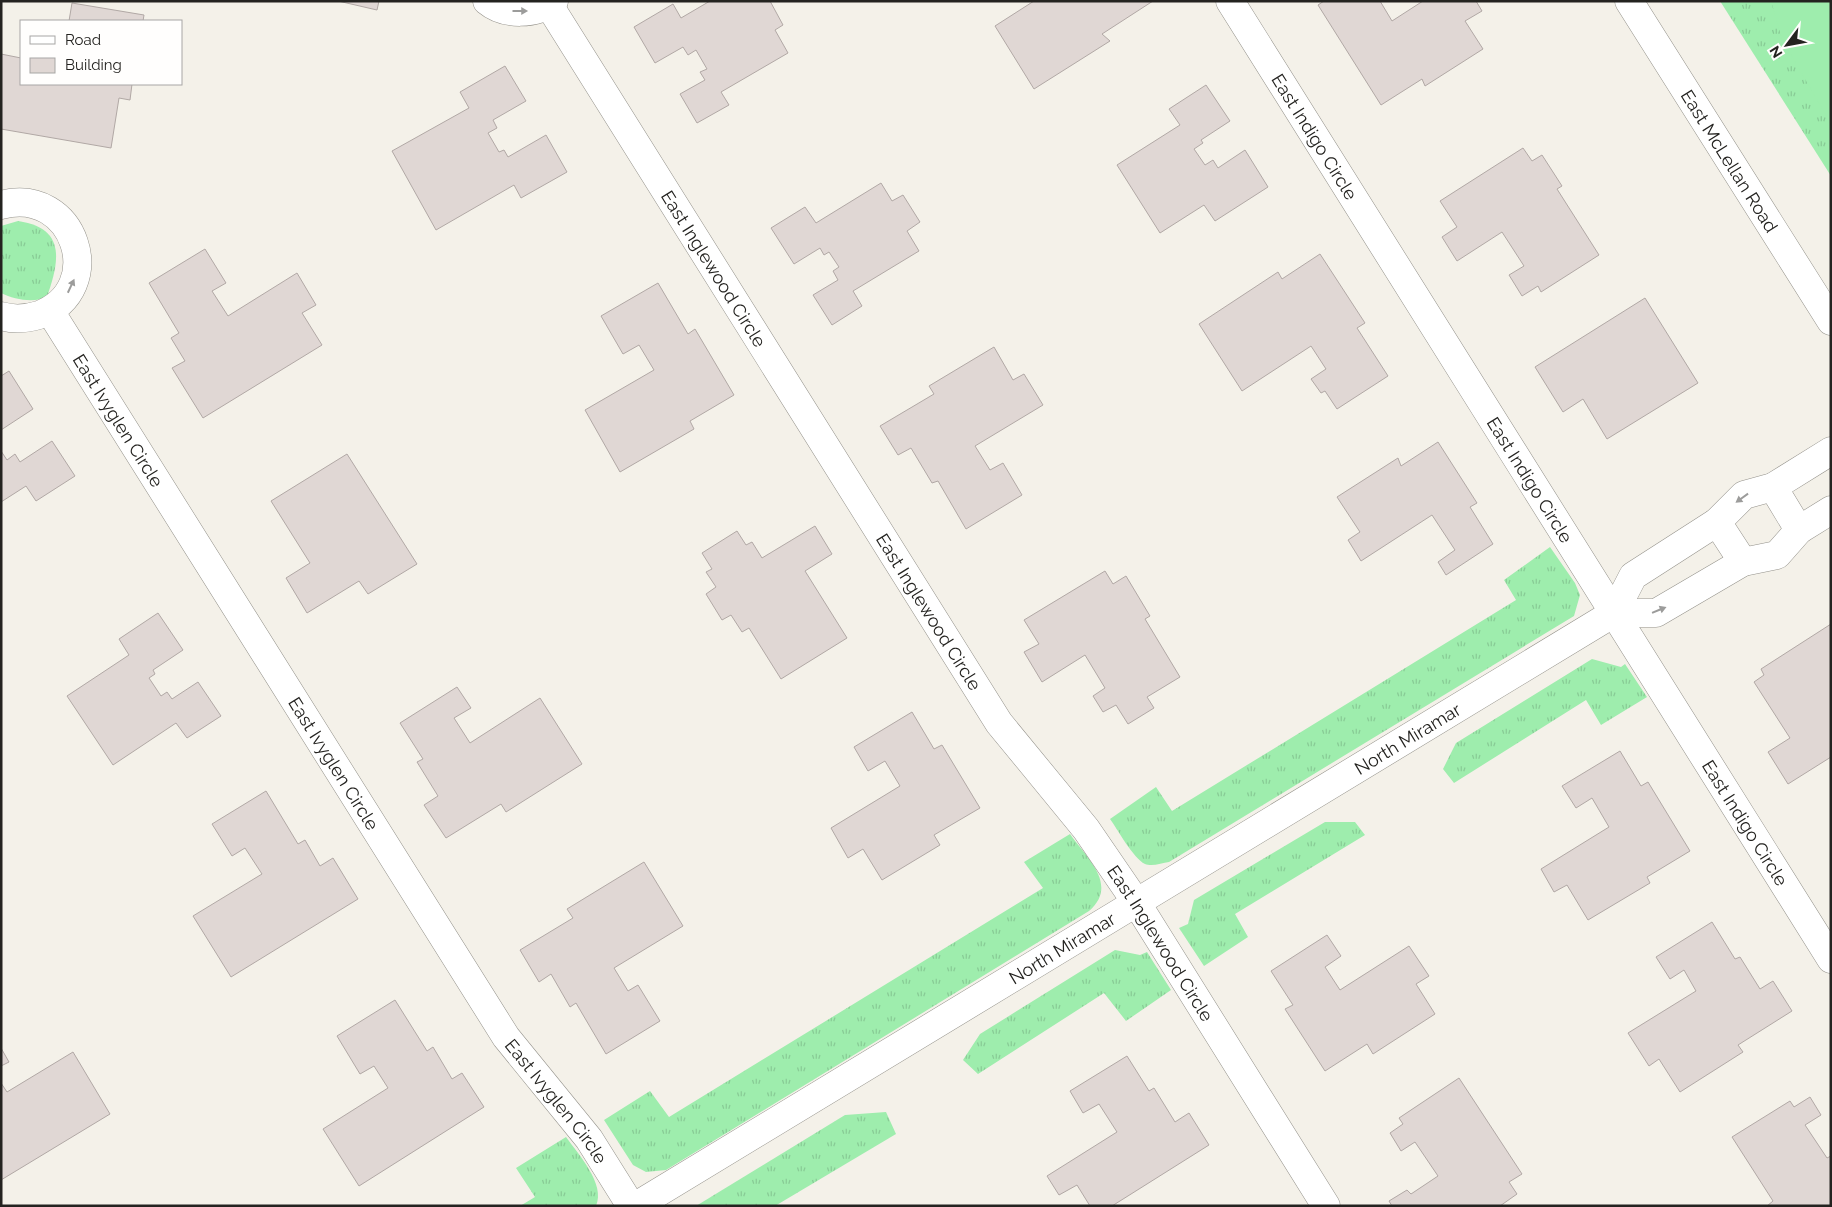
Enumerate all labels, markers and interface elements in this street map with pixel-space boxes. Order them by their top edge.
one-way arrow [513,7,529,15]
legend [20,20,182,85]
north arrow [1762,20,1812,70]
text: Road [65,31,101,49]
text: N [1766,43,1786,61]
text: Building [65,56,122,74]
street label: East Indigo Circle [1268,70,1362,204]
street label: East McLellan Road [1677,86,1783,236]
street label: East Inglewood Circle [657,186,771,351]
one-way arrow [66,278,75,293]
street label: East Ivyglen Circle [69,350,168,491]
street label: East Indigo Circle [1483,413,1578,547]
one-way arrow [1735,493,1749,503]
street label: East Inglewood Circle [872,530,986,694]
one-way arrow [1652,606,1667,614]
street label: East Ivyglen Circle [284,693,384,834]
street label: North Miramar [1350,698,1465,779]
street label: East Indigo Circle [1698,756,1793,890]
street label: East Inglewood Circle [1103,861,1218,1025]
street label: North Miramar [1005,907,1119,988]
street label: East Ivyglen Circle [501,1034,612,1168]

